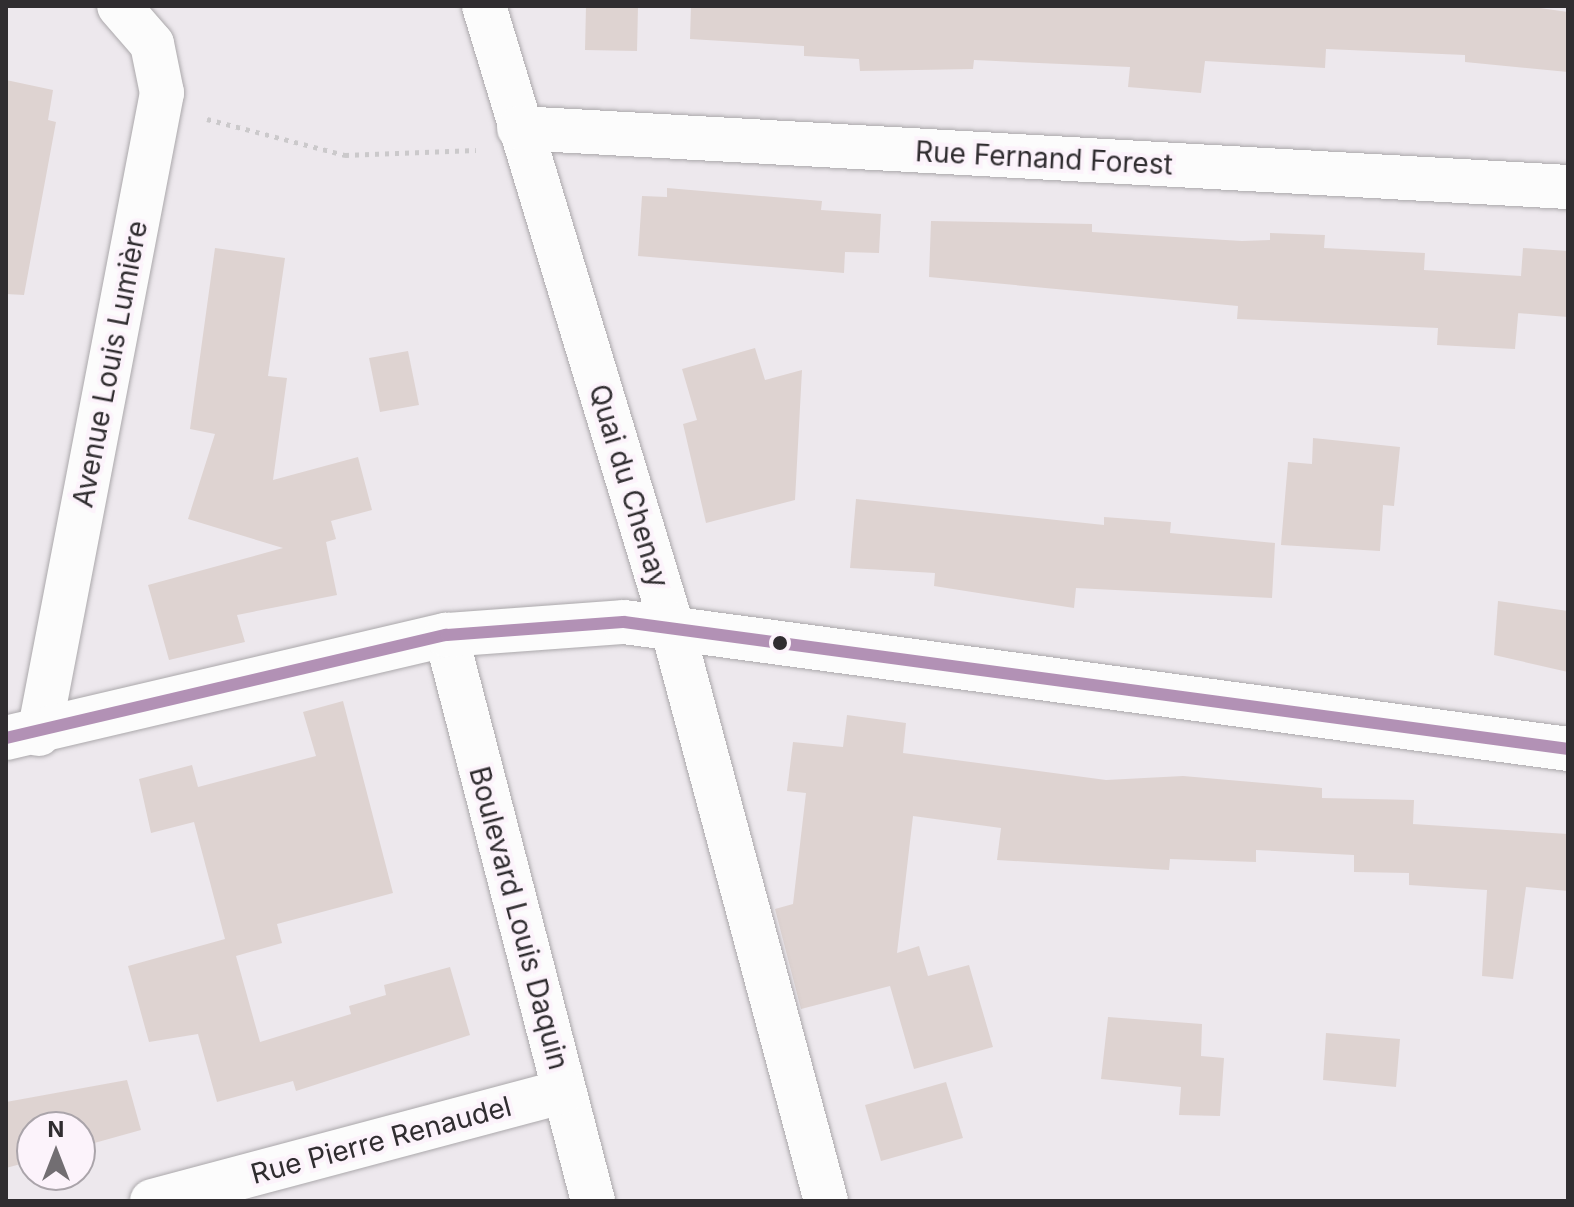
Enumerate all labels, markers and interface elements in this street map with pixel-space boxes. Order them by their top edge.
street label: Rue Fernand Forest [914,134,1174,182]
street label: Avenue Louis Lumière [66,218,154,510]
street label: Quai du Chenay [582,380,676,592]
unlabelled marker [772,635,788,651]
street label: Boulevard Louis Daquin [462,763,576,1073]
street label: Rue Pierre Renaudel [247,1089,515,1191]
north arrow [16,1111,96,1191]
text: N [48,1116,64,1142]

